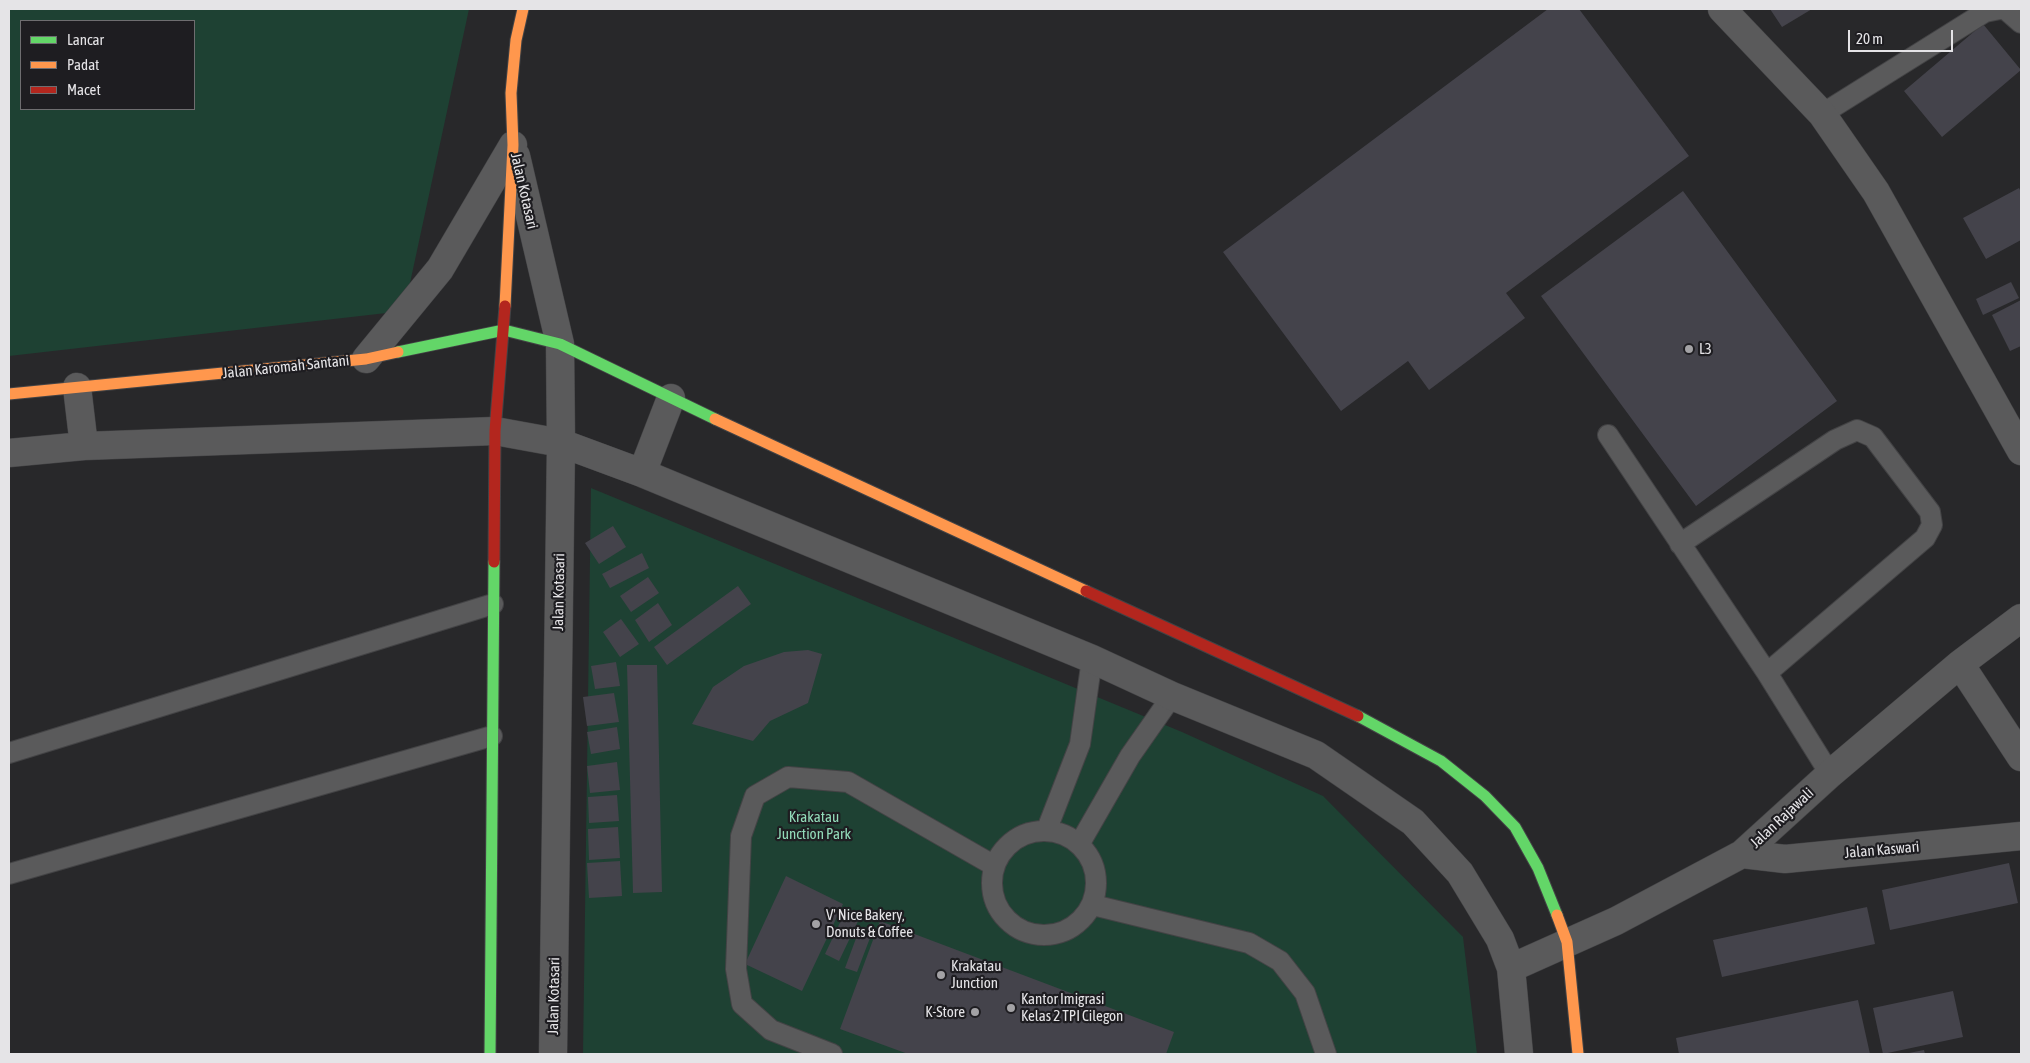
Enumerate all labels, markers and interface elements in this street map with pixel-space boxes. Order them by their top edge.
legend [20,20,195,110]
scale bar [1850,20,1955,52]
text: 20 m [1856,30,1883,47]
text: Lancar [67,31,104,48]
text: Padat [67,56,99,73]
text: Macet [67,81,101,98]
street label: Jalan Kotasari [507,151,541,231]
place label: L3 [1699,340,1712,358]
marker: L3 [1683,343,1695,355]
street label: Jalan Karomah Santani [222,351,350,383]
street label: Jalan Kotasari [549,553,569,631]
street label: Jalan Rajawali [1747,784,1817,852]
park label: Krakatau Junction Park [777,808,851,843]
street label: Jalan Kaswari [1844,838,1920,862]
place label: V' Nice Bakery, Donuts & Coffee [826,906,913,941]
marker: V' Nice Bakery, Donuts & Coffee [810,918,822,930]
street label: Jalan Kotasari [544,957,564,1035]
place label: Krakatau Junction [951,957,1002,992]
marker: Krakatau Junction [935,969,947,981]
place label: Kantor Imigrasi Kelas 2 TPI Cilegon [1021,990,1123,1025]
marker: Kantor Imigrasi Kelas 2 TPI Cilegon [1005,1002,1017,1014]
place label: K-Store [925,1003,965,1021]
marker: K-Store [969,1006,981,1018]

